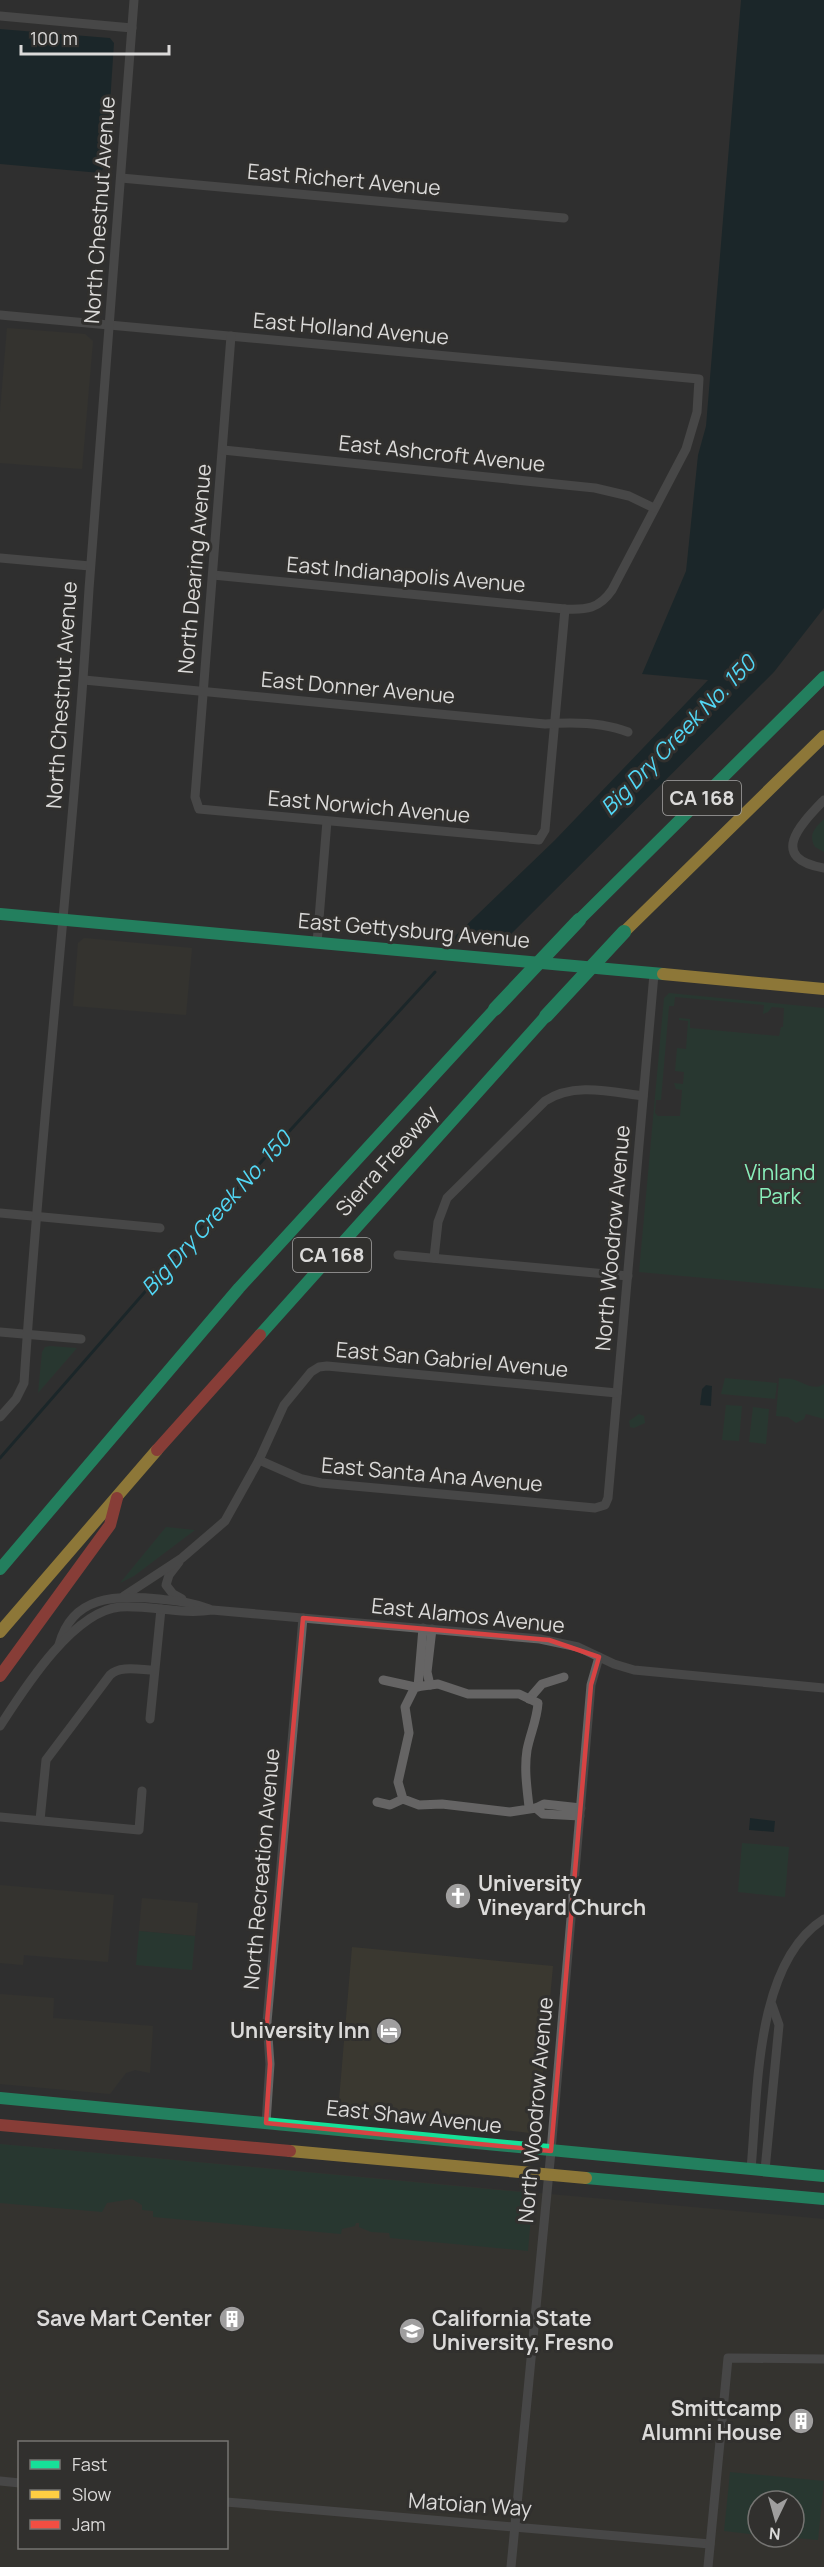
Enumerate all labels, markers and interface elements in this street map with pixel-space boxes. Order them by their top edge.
scale bar [21,18,170,56]
text: 100 m [30,26,78,50]
street label: North Chestnut Avenue [77,95,121,325]
street label: East Richert Avenue [246,157,442,201]
street label: East Holland Avenue [252,305,450,351]
street label: East Ashcroft Avenue [337,428,547,478]
street label: North Dearing Avenue [171,463,217,675]
street label: East Indianapolis Avenue [286,550,527,598]
street label: North Chestnut Avenue [39,580,83,810]
water label: Big Dry Creek No. 150 [594,647,763,821]
street label: East Donner Avenue [260,665,456,709]
road number: CA 168 [663,781,741,815]
street label: East Norwich Avenue [267,783,471,829]
street label: East Gettysburg Avenue [297,906,531,954]
street label: Sierra Freeway [329,1099,444,1222]
water label: Big Dry Creek No. 150 [134,1123,299,1302]
street label: North Woodrow Avenue [588,1124,636,1352]
park label: Vinland Park [744,1158,816,1210]
road number: CA 168 [293,1238,371,1272]
street label: East San Gabriel Avenue [335,1335,569,1383]
street label: East Santa Ana Avenue [320,1450,544,1498]
street label: East Alamos Avenue [370,1591,566,1639]
street label: North Recreation Avenue [237,1747,285,1991]
place label: University Vineyard Church [478,1869,646,1921]
church icon: University Vineyard Church [443,1881,473,1911]
street label: North Woodrow Avenue [511,1996,559,2224]
place label: University Inn [230,2016,370,2044]
hotel icon: University Inn [374,2016,404,2046]
street label: East Shaw Avenue [325,2093,503,2139]
place label: Save Mart Center [36,2304,212,2332]
building icon: Save Mart Center [217,2304,247,2334]
place label: California State University, Fresno [432,2304,614,2356]
school or university icon: California State University, Fresno [397,2316,427,2346]
place label: Smittcamp Alumni House [642,2394,782,2446]
building icon: Smittcamp Alumni House [786,2406,816,2436]
legend [18,2441,228,2549]
text: Fast [72,2452,107,2476]
text: Slow [72,2482,112,2506]
street label: Matoian Way [407,2486,533,2522]
north arrow [746,2489,806,2549]
text: Jam [72,2512,106,2536]
text: N [768,2522,781,2545]

